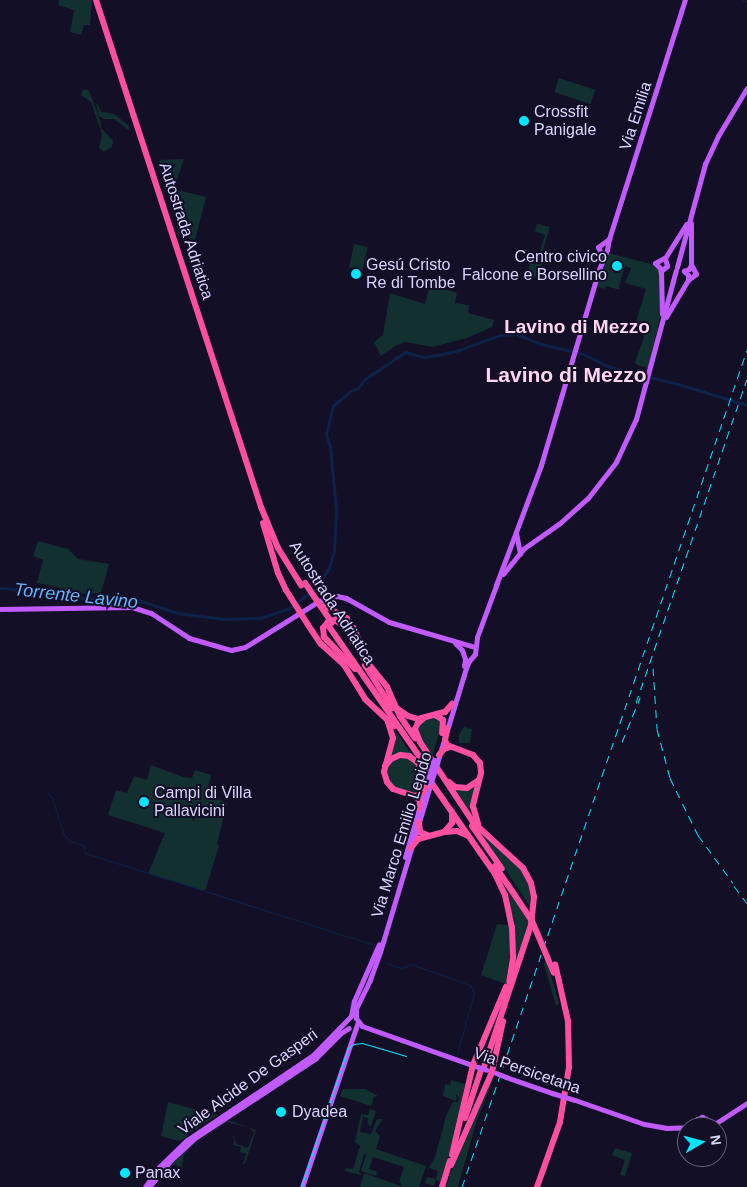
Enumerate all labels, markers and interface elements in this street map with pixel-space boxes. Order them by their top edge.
street label: Via Emilia [616,79,656,153]
place label: Crossfit Panigale [534,102,596,140]
marker: Crossfit Panigale [518,115,530,127]
street label: Autostrada Adriatica [155,160,217,302]
place label: Centro civico Falcone e Borsellino [462,247,607,285]
place label: Gesú Cristo Re di Tombe [366,255,456,293]
marker: Centro civico Falcone e Borsellino [611,260,623,272]
marker: Gesú Cristo Re di Tombe [350,268,362,280]
district label: Lavino di Mezzo [504,316,650,338]
district label: Lavino di Mezzo [485,362,647,388]
street label: Autostrada Adriatica [285,537,379,669]
water label: Torrente Lavino [13,579,139,613]
street label: Via Marco Emilio Lepido [368,750,436,920]
place label: Campi di Villa Pallavicini [154,783,252,821]
marker: Campi di Villa Pallavicini [138,796,150,808]
street label: Viale Alcide De Gasperi [174,1025,322,1139]
street label: Via Persicetana [471,1044,583,1098]
place label: Dyadea [292,1102,347,1122]
marker: Dyadea [274,1105,288,1119]
north arrow [677,1117,727,1167]
text: N [707,1134,724,1146]
place label: Panax [135,1163,180,1183]
marker: Panax [119,1167,131,1179]

